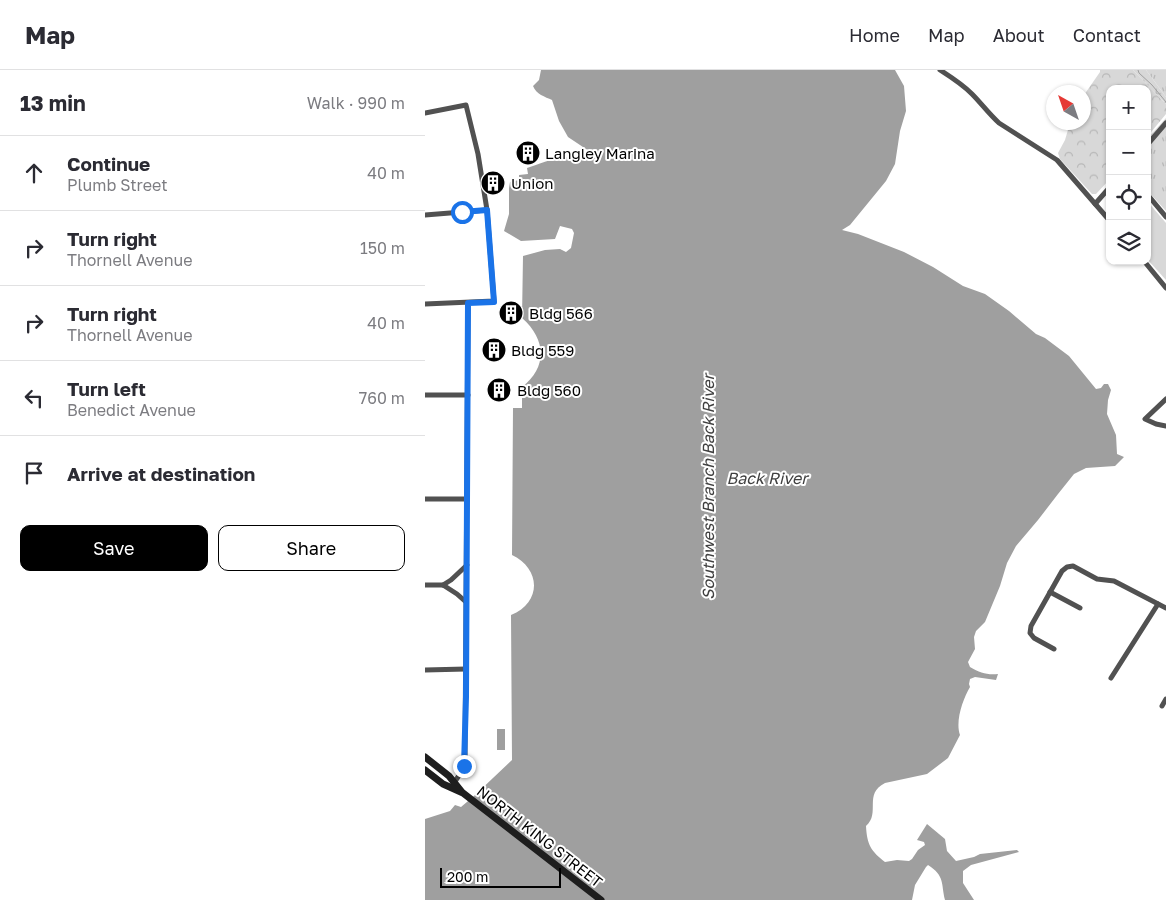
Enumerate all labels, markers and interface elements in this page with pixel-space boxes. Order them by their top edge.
text: Map [25,20,75,49]
text: Home [849,24,900,46]
text: Map [928,24,965,46]
text: About [993,24,1045,46]
text: Contact [1073,24,1141,46]
north arrow [1046,85,1091,130]
map controls [1106,85,1151,265]
button: + [1106,85,1151,130]
text: 13 min [20,90,86,116]
text: Walk · 990 m [307,93,405,113]
button: − [1106,130,1151,175]
building icon: Langley Marina [515,140,541,166]
place label: Langley Marina [545,144,655,162]
text: Continue [67,152,150,175]
icon: ahead [20,159,48,187]
text: 40 m [367,163,405,183]
building icon: Union [480,170,506,196]
place label: Union [511,174,553,192]
text: Plumb Street [67,175,168,195]
button: locate [1106,175,1151,220]
route start [451,201,474,224]
button: layers [1106,220,1151,265]
text: Turn right [67,227,157,250]
icon: right [20,234,48,262]
text: 150 m [360,238,405,258]
text: Thornell Avenue [67,250,192,270]
building icon: Bldg 566 [498,300,524,326]
text: Turn right [67,302,157,325]
place label: Bldg 566 [529,304,593,322]
icon: right [20,309,48,337]
text: 40 m [367,313,405,333]
text: Thornell Avenue [67,325,192,345]
building icon: Bldg 559 [481,337,507,363]
place label: Bldg 559 [511,341,574,359]
water label: Southwest Branch Back River [698,371,718,600]
text: Turn left [67,377,146,400]
building icon: Bldg 560 [486,377,512,403]
place label: Bldg 560 [517,381,581,399]
icon: left [20,384,48,412]
text: 760 m [359,388,405,408]
text: Benedict Avenue [67,400,196,420]
icon: arrive [20,459,48,487]
text: Arrive at destination [67,462,255,485]
water label: Back River [727,468,810,488]
button: Save [20,525,208,571]
button: Share [218,525,405,571]
route end [453,755,476,778]
street label: NORTH KING STREET [474,781,606,891]
scale bar [440,865,561,888]
text: 200 m [447,868,488,885]

